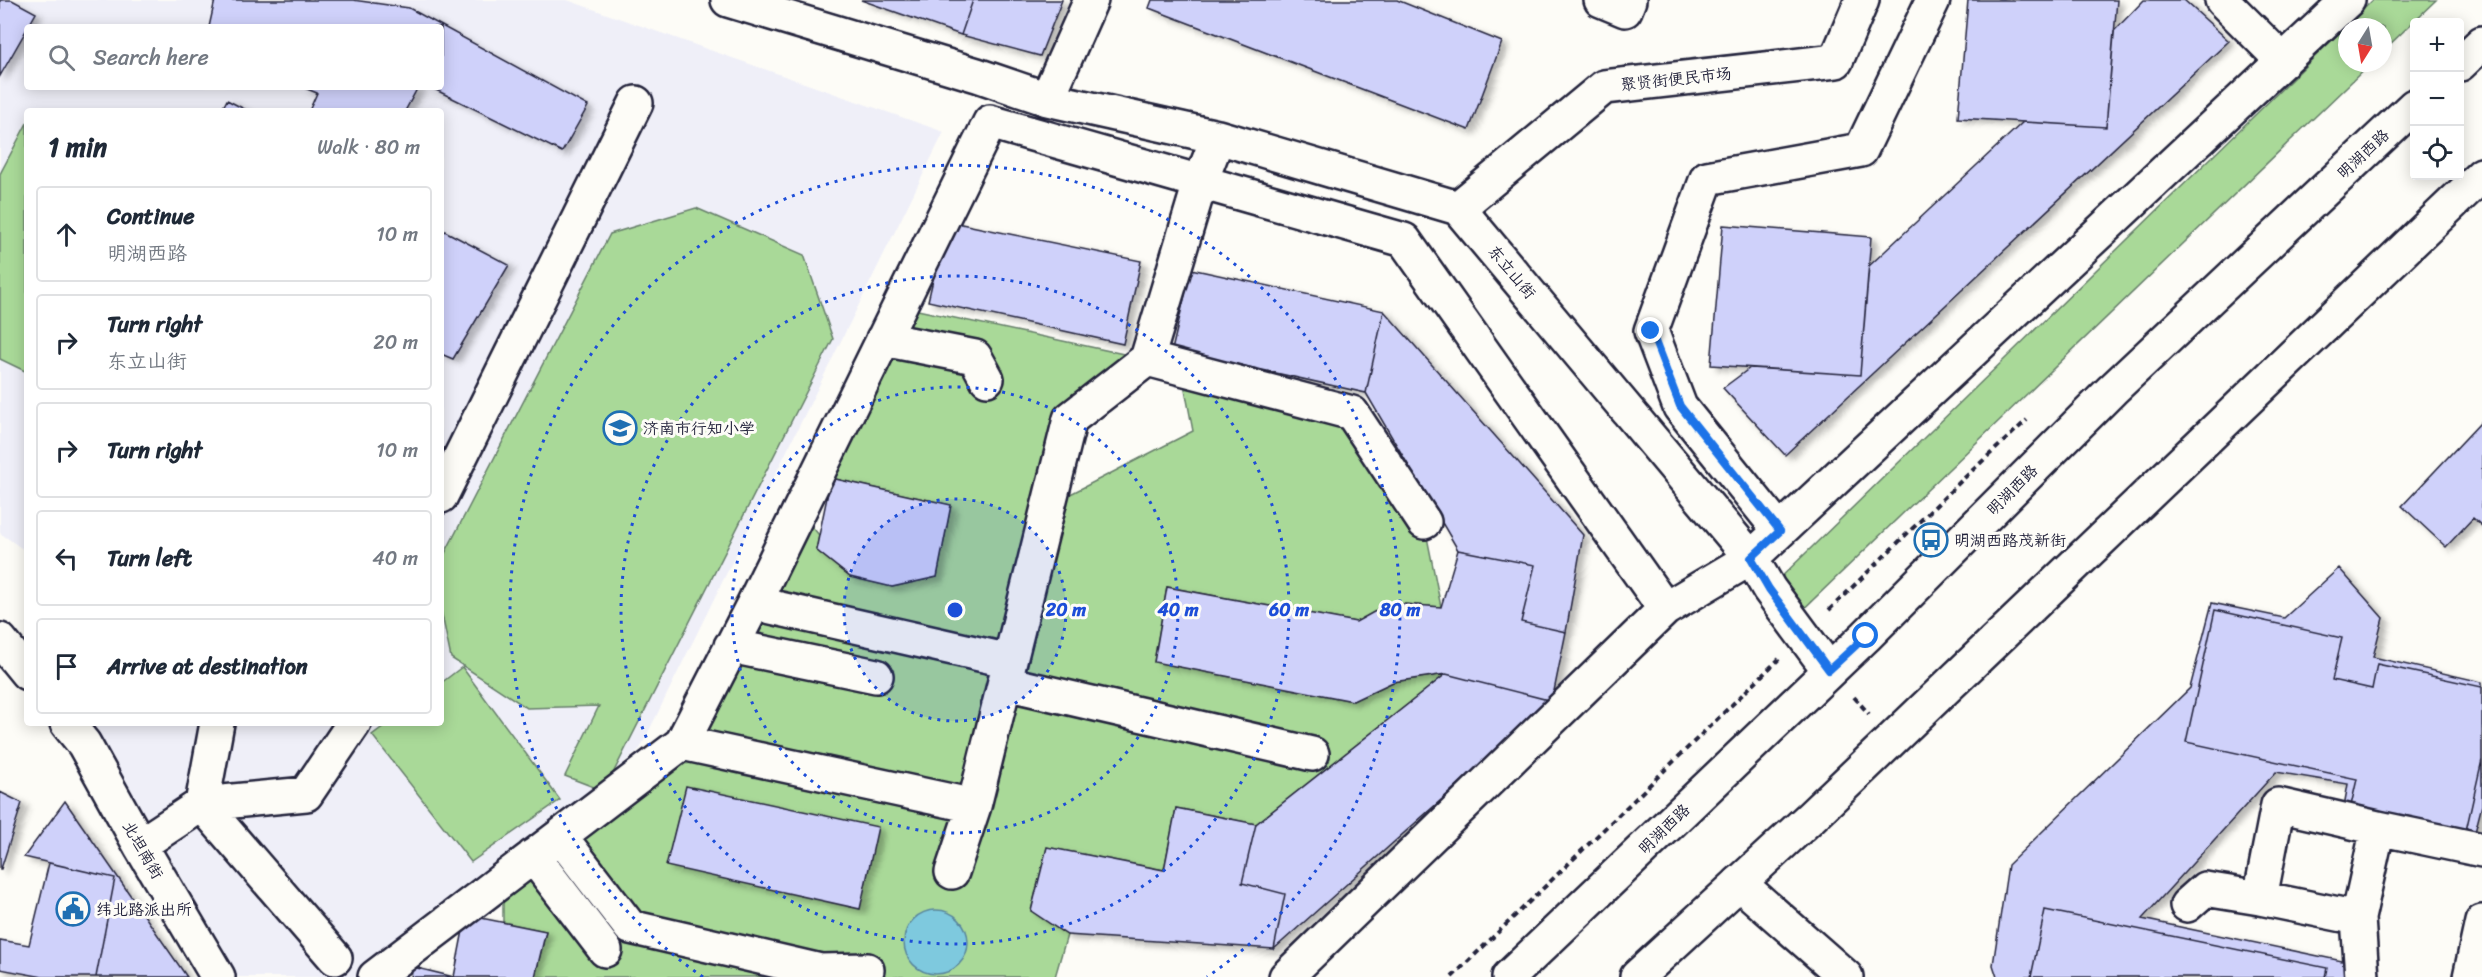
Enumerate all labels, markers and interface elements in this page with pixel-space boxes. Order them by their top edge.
north arrow [2338,18,2392,72]
map controls [2410,18,2464,180]
button: + [2410,18,2464,72]
search box [24,24,444,90]
text: Search here [93,38,209,77]
icon: search [45,41,78,74]
street label: 聚贤街便民市场 [1619,59,1733,99]
button: − [2410,72,2464,126]
street label: 明湖西路 [2330,122,2396,186]
text: 1 min [48,124,107,170]
button: locate [2410,126,2464,180]
text: Walk · 80 m [317,130,420,165]
text: Continue [107,197,195,236]
text: 10 m [376,217,418,252]
icon: ahead [50,218,83,251]
text: 明湖西路 [107,236,187,271]
street label: 东立山街 [1480,238,1544,306]
text: Turn right [107,305,202,344]
route end [1637,317,1663,343]
text: 20 m [373,325,418,360]
icon: right [50,326,83,359]
text: 东立山街 [107,344,187,379]
school or university icon: 济南市行知小学 [602,410,638,446]
place label: 济南市行知小学 [643,414,755,443]
text: Turn right [107,431,202,470]
text: 10 m [376,433,418,468]
icon: right [50,434,83,467]
street label: 明湖西路 [1979,457,2045,523]
bus stop icon: 明湖西路茂新街 [1913,522,1949,558]
place label: 明湖西路茂新街 [1954,526,2066,555]
text: Turn left [107,539,192,578]
text: 40 m [372,541,418,576]
icon: left [50,542,83,575]
text: 20 m [1045,594,1086,626]
text: 40 m [1156,594,1199,626]
text: 60 m [1268,594,1309,626]
text: 80 m [1379,594,1421,626]
centre of rings [945,600,965,620]
route start [1852,622,1878,648]
text: Arrive at destination [107,647,308,686]
icon: arrive [50,650,83,683]
street label: 明湖西路 [1631,796,1697,862]
street label: 北坦南街 [114,815,172,885]
public building icon: 纬北路派出所 [55,891,91,927]
place label: 纬北路派出所 [96,895,192,924]

